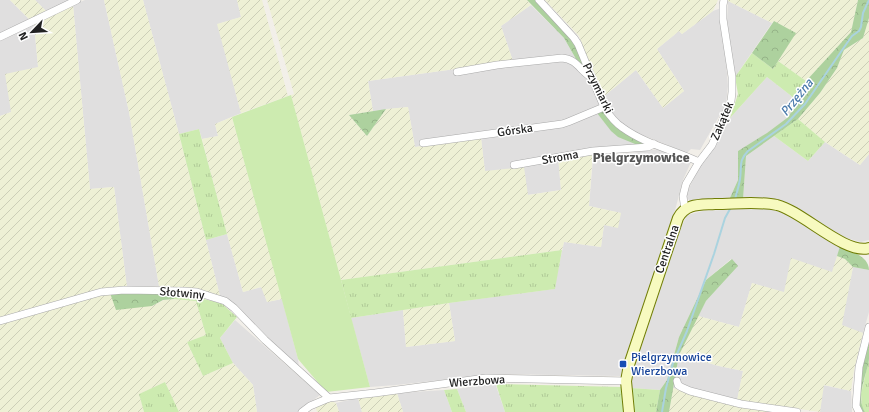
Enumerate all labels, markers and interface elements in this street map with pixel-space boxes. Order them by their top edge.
north arrow [12,12,52,52]
text: N [16,30,31,42]
street label: Przymiarki [579,60,616,116]
water label: Przężna [777,75,817,120]
street label: Zakątek [708,99,737,143]
street label: Górska [496,121,534,140]
street label: Stroma [541,147,580,168]
district label: Pielgrzymowice [592,149,690,166]
street label: Centralna [652,223,683,275]
street label: Słotwiny [159,284,205,303]
place label: Pielgrzymowice Wierzbowa [631,350,712,379]
marker: Pielgrzymowice Wierzbowa [618,359,628,369]
street label: Wierzbowa [448,372,506,391]

